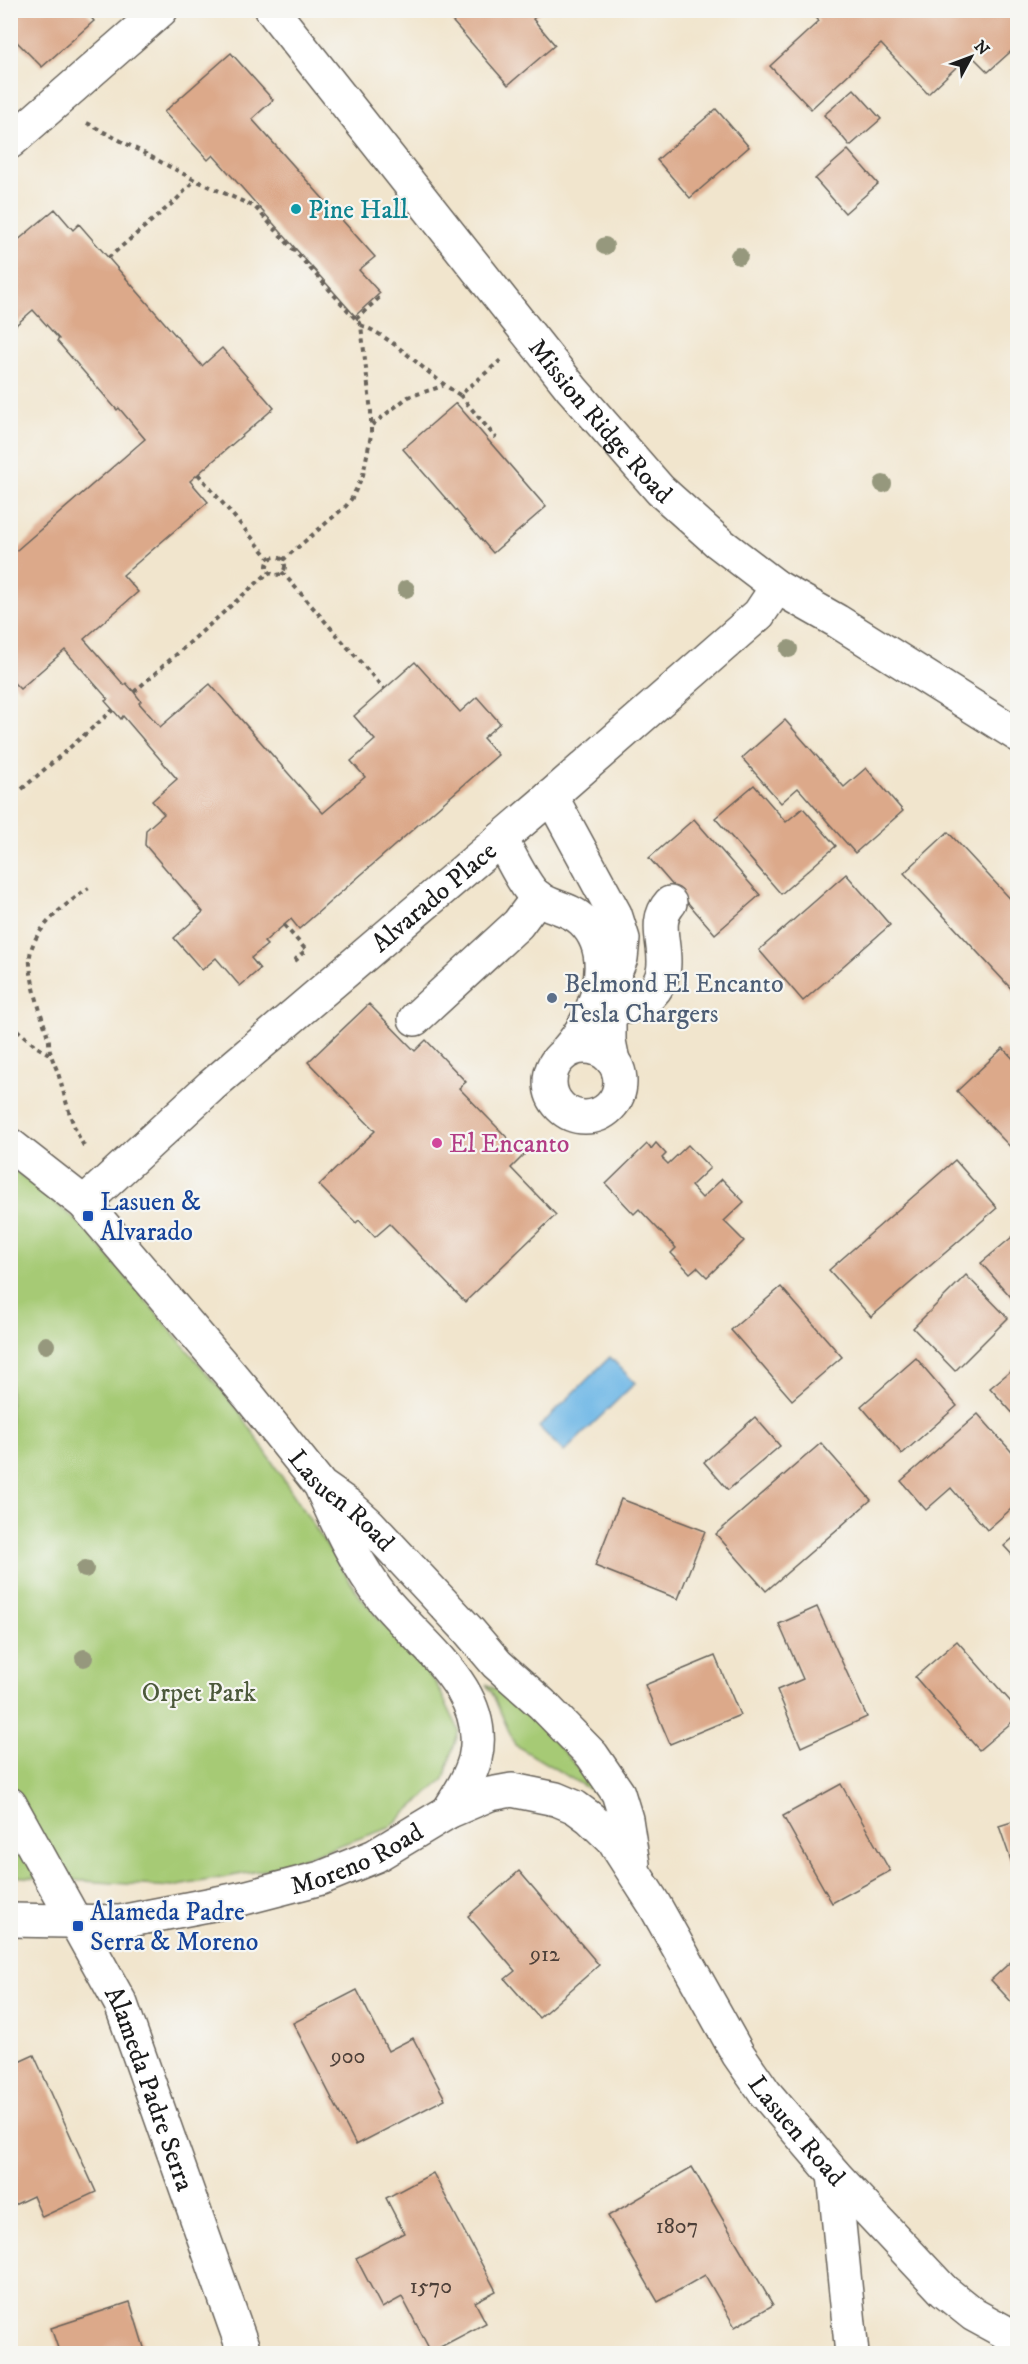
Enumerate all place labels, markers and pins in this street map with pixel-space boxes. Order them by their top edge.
place label: Pine Hall [308,194,408,227]
marker: Pine Hall [289,202,303,216]
place label: Belmond El Encanto Tesla Chargers [564,968,784,1031]
marker: Belmond El Encanto Tesla Chargers [545,991,559,1005]
place label: El Encanto [449,1128,569,1161]
marker: El Encanto [430,1136,444,1150]
place label: Lasuen & Alvarado [100,1186,201,1249]
marker: Lasuen & Alvarado [81,1209,95,1223]
place label: Alameda Padre Serra & Moreno [90,1896,258,1959]
marker: Alameda Padre Serra & Moreno [71,1919,85,1933]

